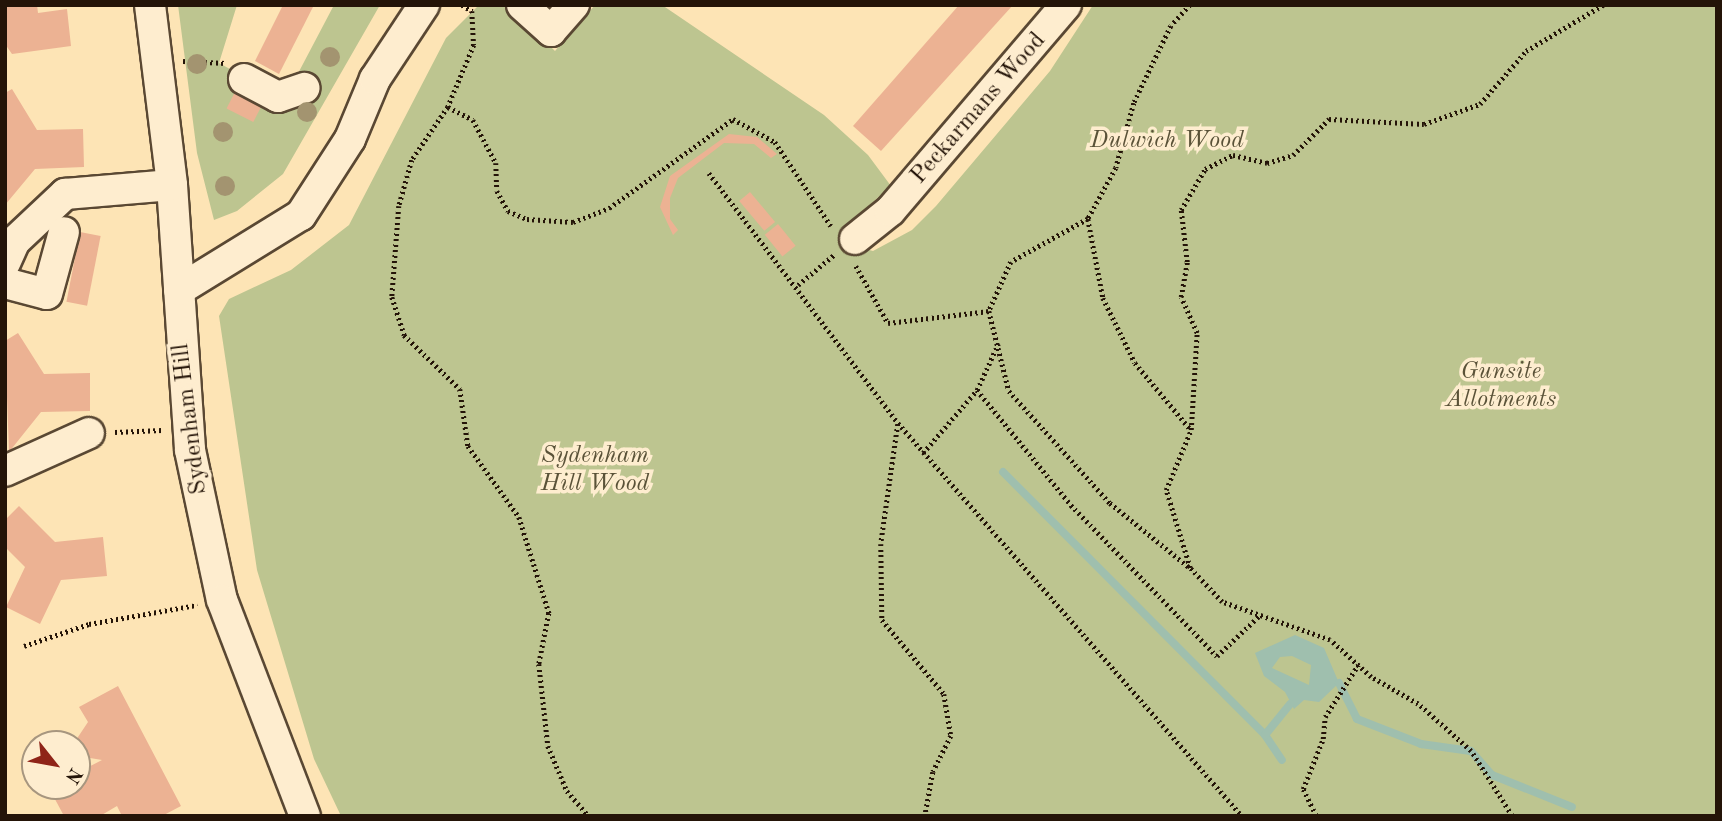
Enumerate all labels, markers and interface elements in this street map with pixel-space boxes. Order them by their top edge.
street label: Peckarmans Wood [905,27,1053,191]
park label: Dulwich Wood [1090,128,1244,156]
street label: Sydenham Hill [167,342,215,496]
park label: Gunsite Allotments [1446,359,1556,415]
park label: Sydenham Hill Wood [541,443,649,499]
north arrow [21,730,91,800]
text: N [61,764,85,786]

